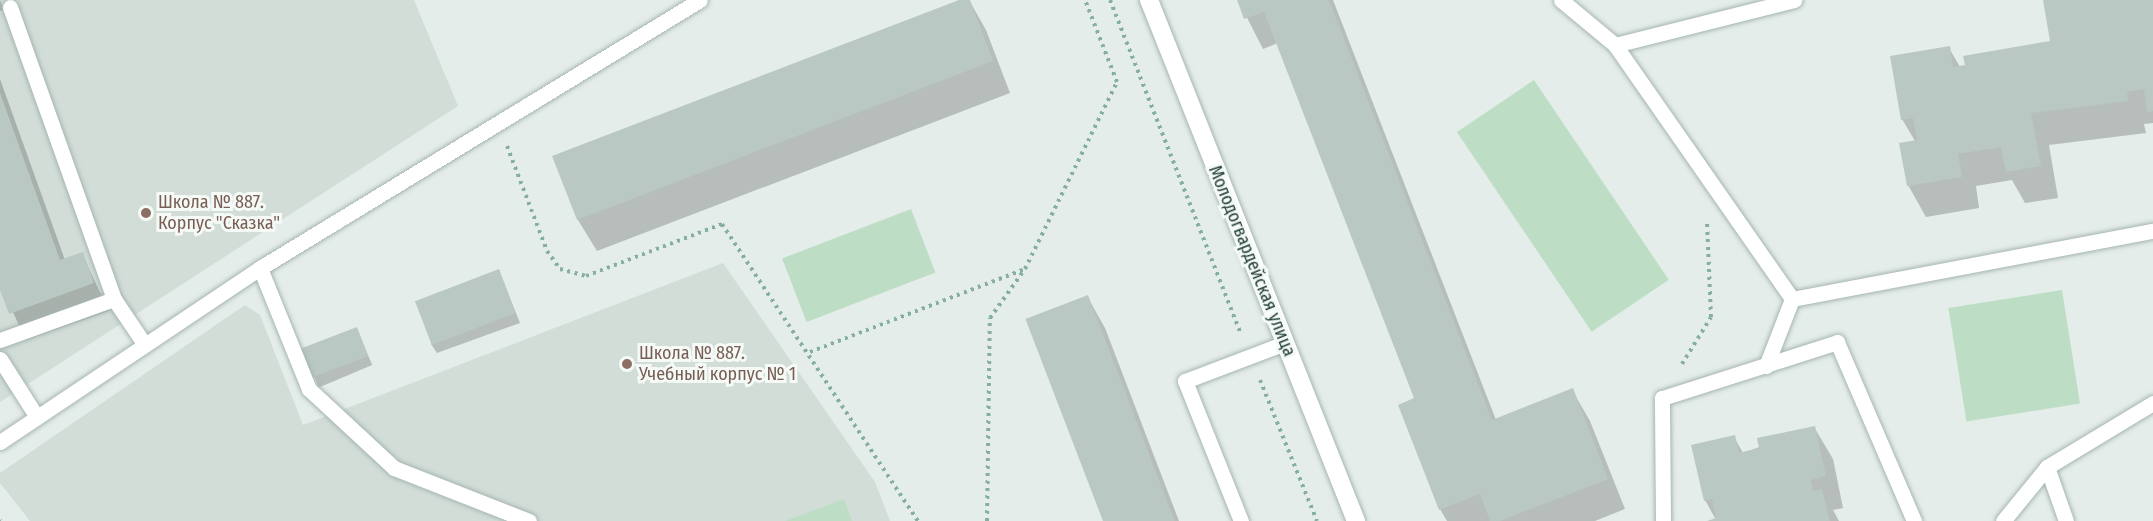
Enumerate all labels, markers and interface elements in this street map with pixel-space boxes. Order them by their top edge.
street label: Молодогвардейская улица [1204,163,1300,359]
place label: Школа № 887. Корпус "Сказка" [158,192,280,234]
marker: Школа № 887. Корпус "Сказка" [139,206,153,220]
place label: Школа № 887. Учебный корпус № 1 [639,343,796,386]
marker: Школа № 887. Учебный корпус № 1 [620,357,634,371]

